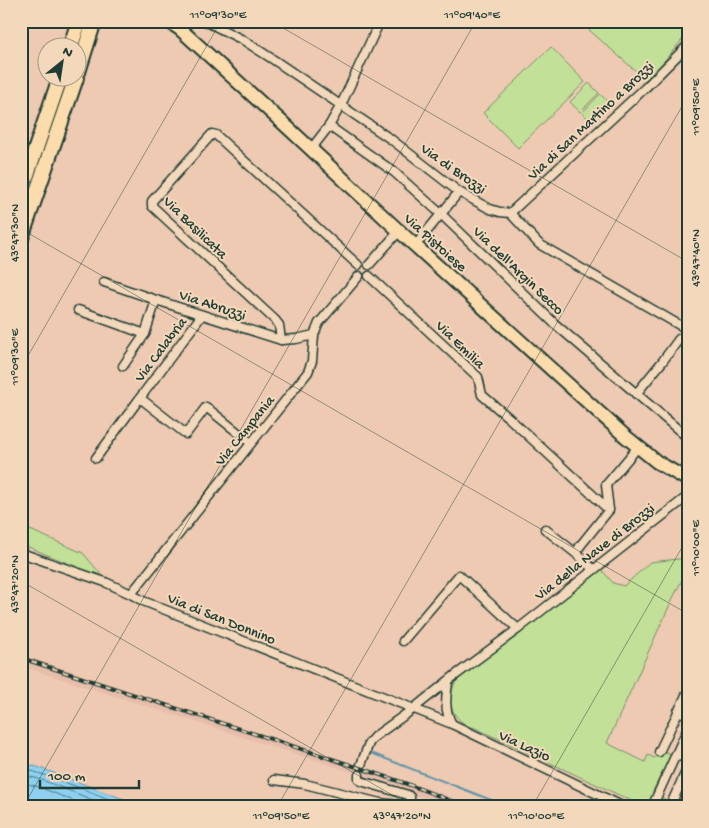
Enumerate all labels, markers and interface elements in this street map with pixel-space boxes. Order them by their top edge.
text: 11°09'30"E [189,9,247,23]
text: 11°09'40"E [443,9,500,23]
north arrow [38,38,88,88]
text: N [59,43,75,63]
street label: Via di San Martino a Brozzi [524,58,658,185]
text: 11°09'50"E [690,78,704,136]
street label: Via di Brozzi [416,140,489,199]
street label: Via Basilicata [158,193,231,264]
text: 43°47'30"N [9,204,23,262]
street label: Via Pistoiese [399,210,470,277]
street label: Via dell'Argin Secco [468,223,567,320]
text: 43°47'40"N [690,229,704,287]
street label: Via Abruzzi [176,286,248,325]
street label: Via Calabria [131,314,192,387]
street label: Via Emilia [430,317,489,374]
text: 11°09'30"E [9,328,23,386]
street label: Via Campania [211,392,280,471]
street label: Via della Nave di Brozzi [531,500,659,606]
text: 11°10'00"E [690,520,704,577]
text: 43°47'20"N [9,555,23,613]
street label: Via di San Donnino [164,590,278,650]
street label: Via Lazio [495,727,553,767]
scale bar [40,758,139,790]
text: 100 m [47,768,86,786]
text: 11°09'50"E [252,810,310,824]
text: 43°47'20"N [373,810,431,824]
text: 11°10'00"E [507,810,564,824]

